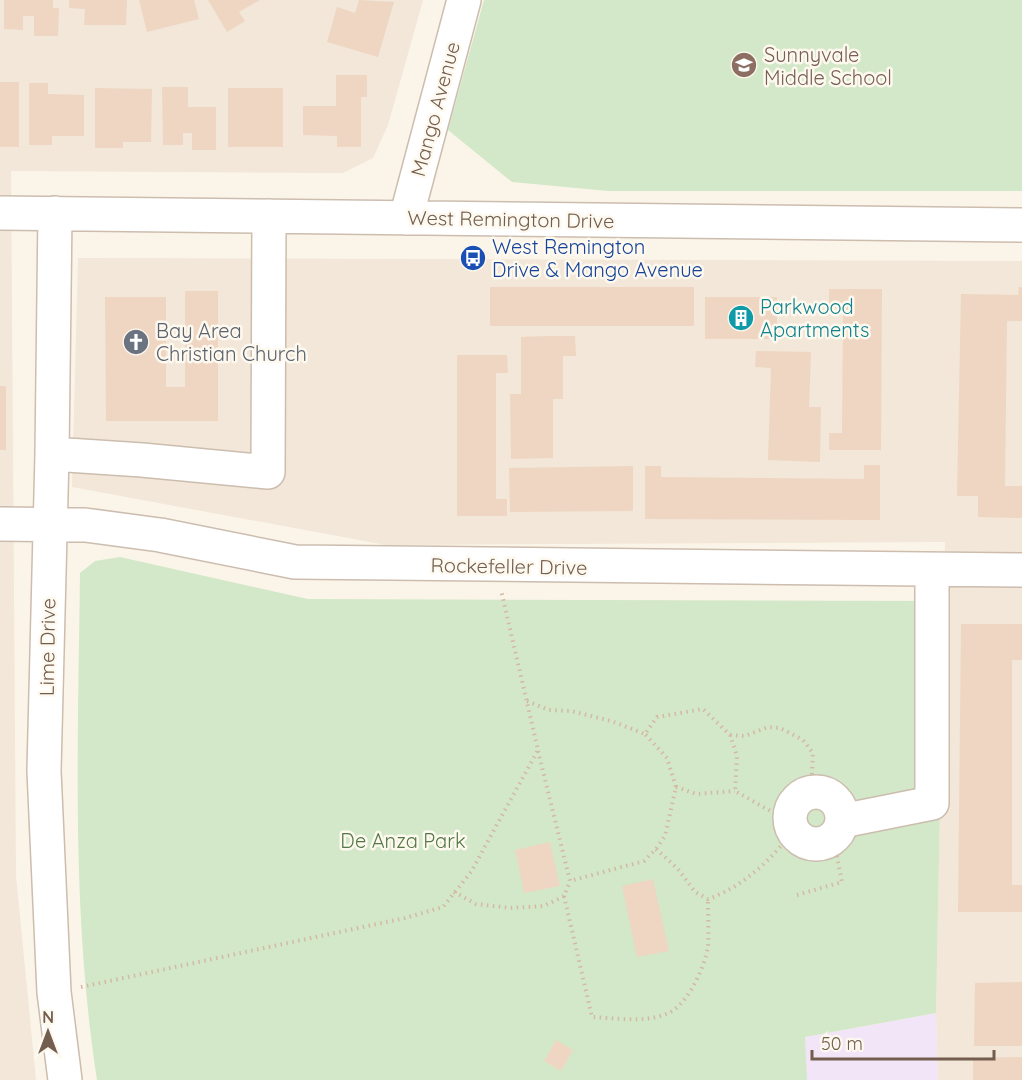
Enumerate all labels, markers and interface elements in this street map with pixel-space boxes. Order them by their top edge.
street label: Mango Avenue [405,39,465,179]
place label: Sunnyvale Middle School [764,42,892,90]
school or university icon: Sunnyvale Middle School [729,50,759,80]
street label: West Remington Drive [407,205,615,233]
place label: West Remington Drive & Mango Avenue [492,234,703,282]
bus stop icon: West Remington Drive & Mango Avenue [458,243,488,273]
place label: Parkwood Apartments [760,294,869,342]
building icon: Parkwood Apartments [726,303,756,333]
place label: Bay Area Christian Church [156,318,307,366]
church icon: Bay Area Christian Church [121,327,151,357]
street label: Rockefeller Drive [430,552,588,580]
street label: Lime Drive [34,598,60,696]
park label: De Anza Park [340,828,466,853]
north arrow [18,1002,78,1062]
text: N [42,1007,54,1027]
scale bar [812,1023,994,1061]
text: 50 m [821,1032,863,1055]

